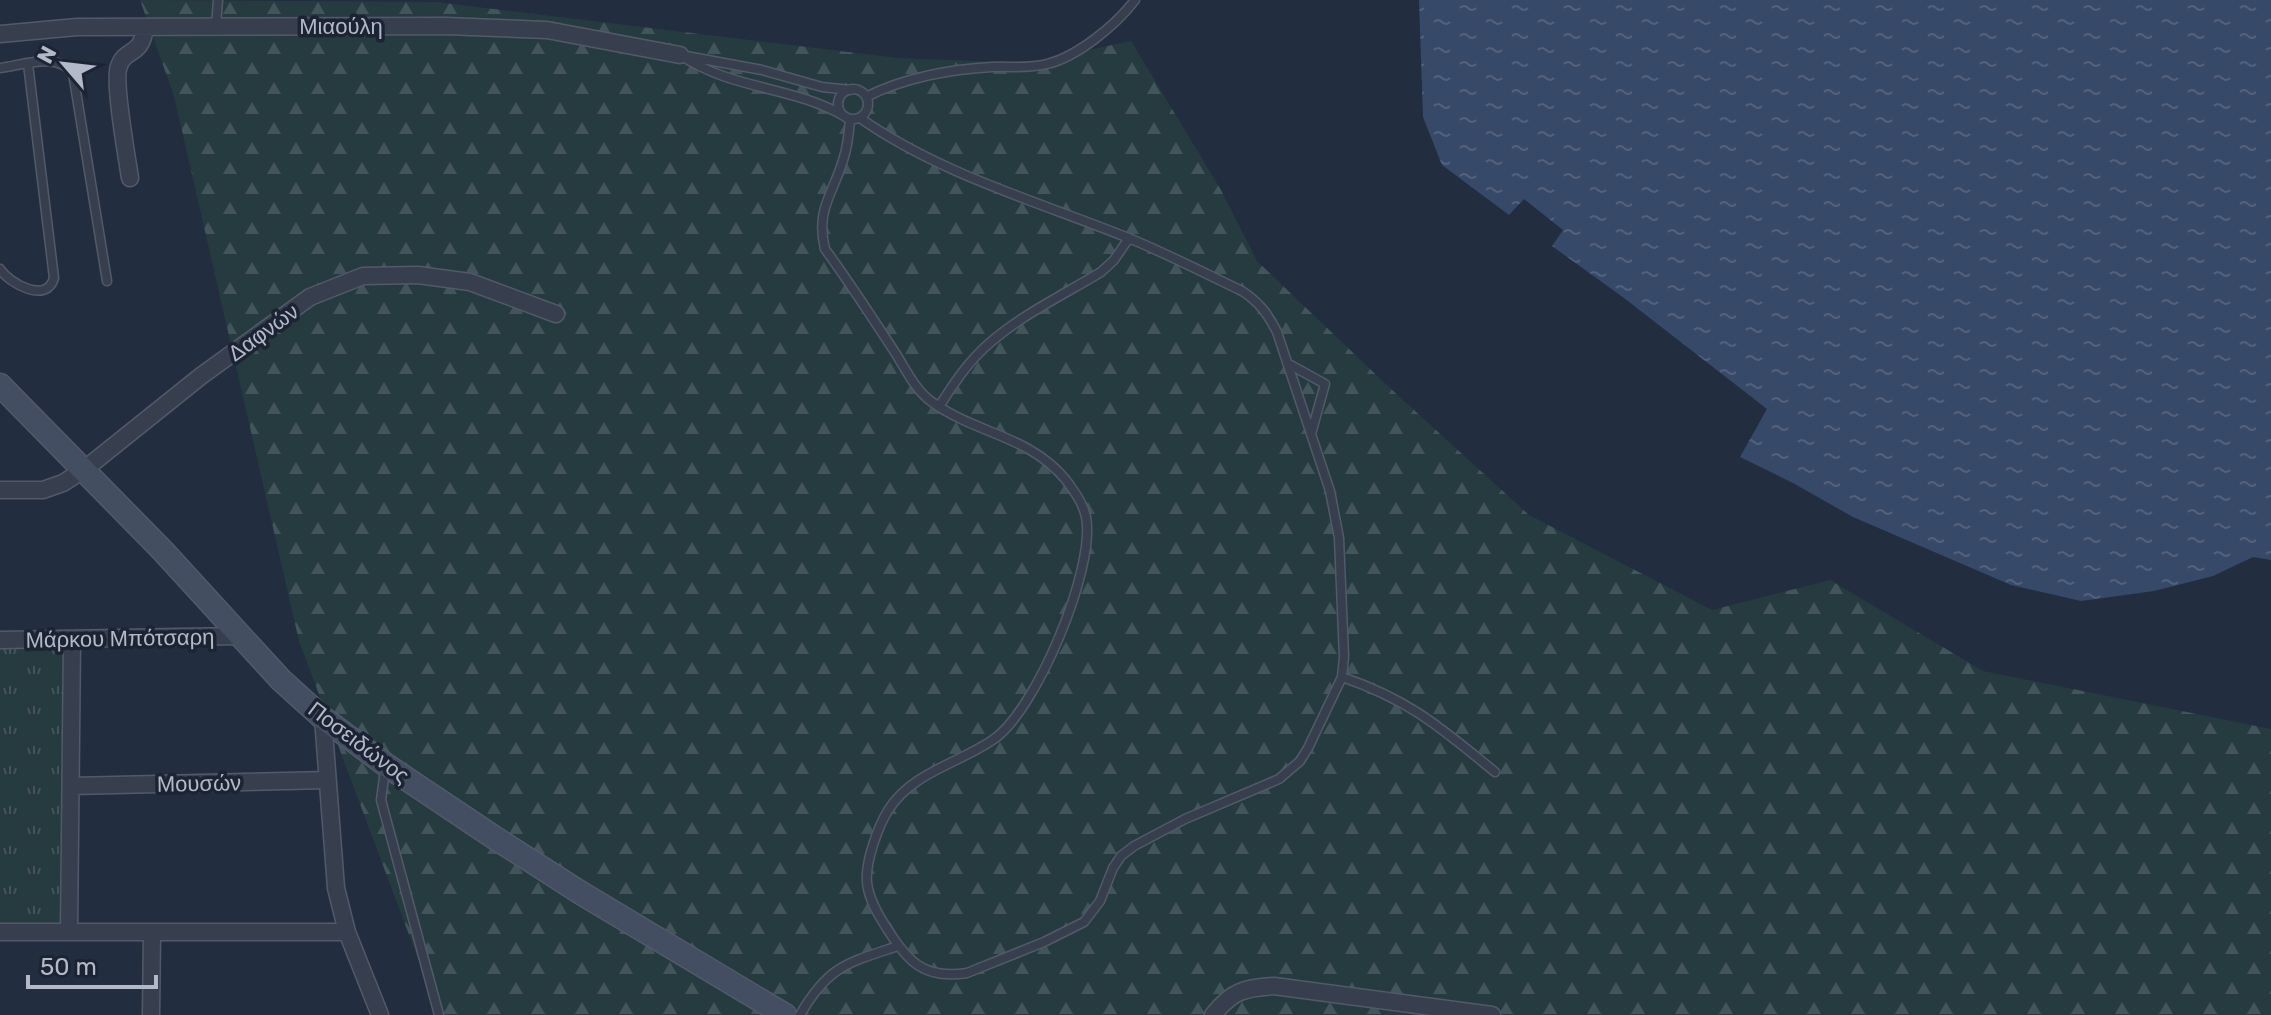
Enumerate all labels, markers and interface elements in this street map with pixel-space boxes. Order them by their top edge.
street label: Μιαούλη [299,13,383,40]
north arrow [24,24,104,104]
text: N [31,42,62,68]
street label: Δαφνών [223,298,304,367]
street label: Μάρκου Μπότσαρη [25,623,215,654]
street label: Ποσειδώνος [303,696,415,789]
street label: Μουσών [157,769,241,798]
scale bar [28,939,156,989]
text: 50 m [40,953,97,981]

